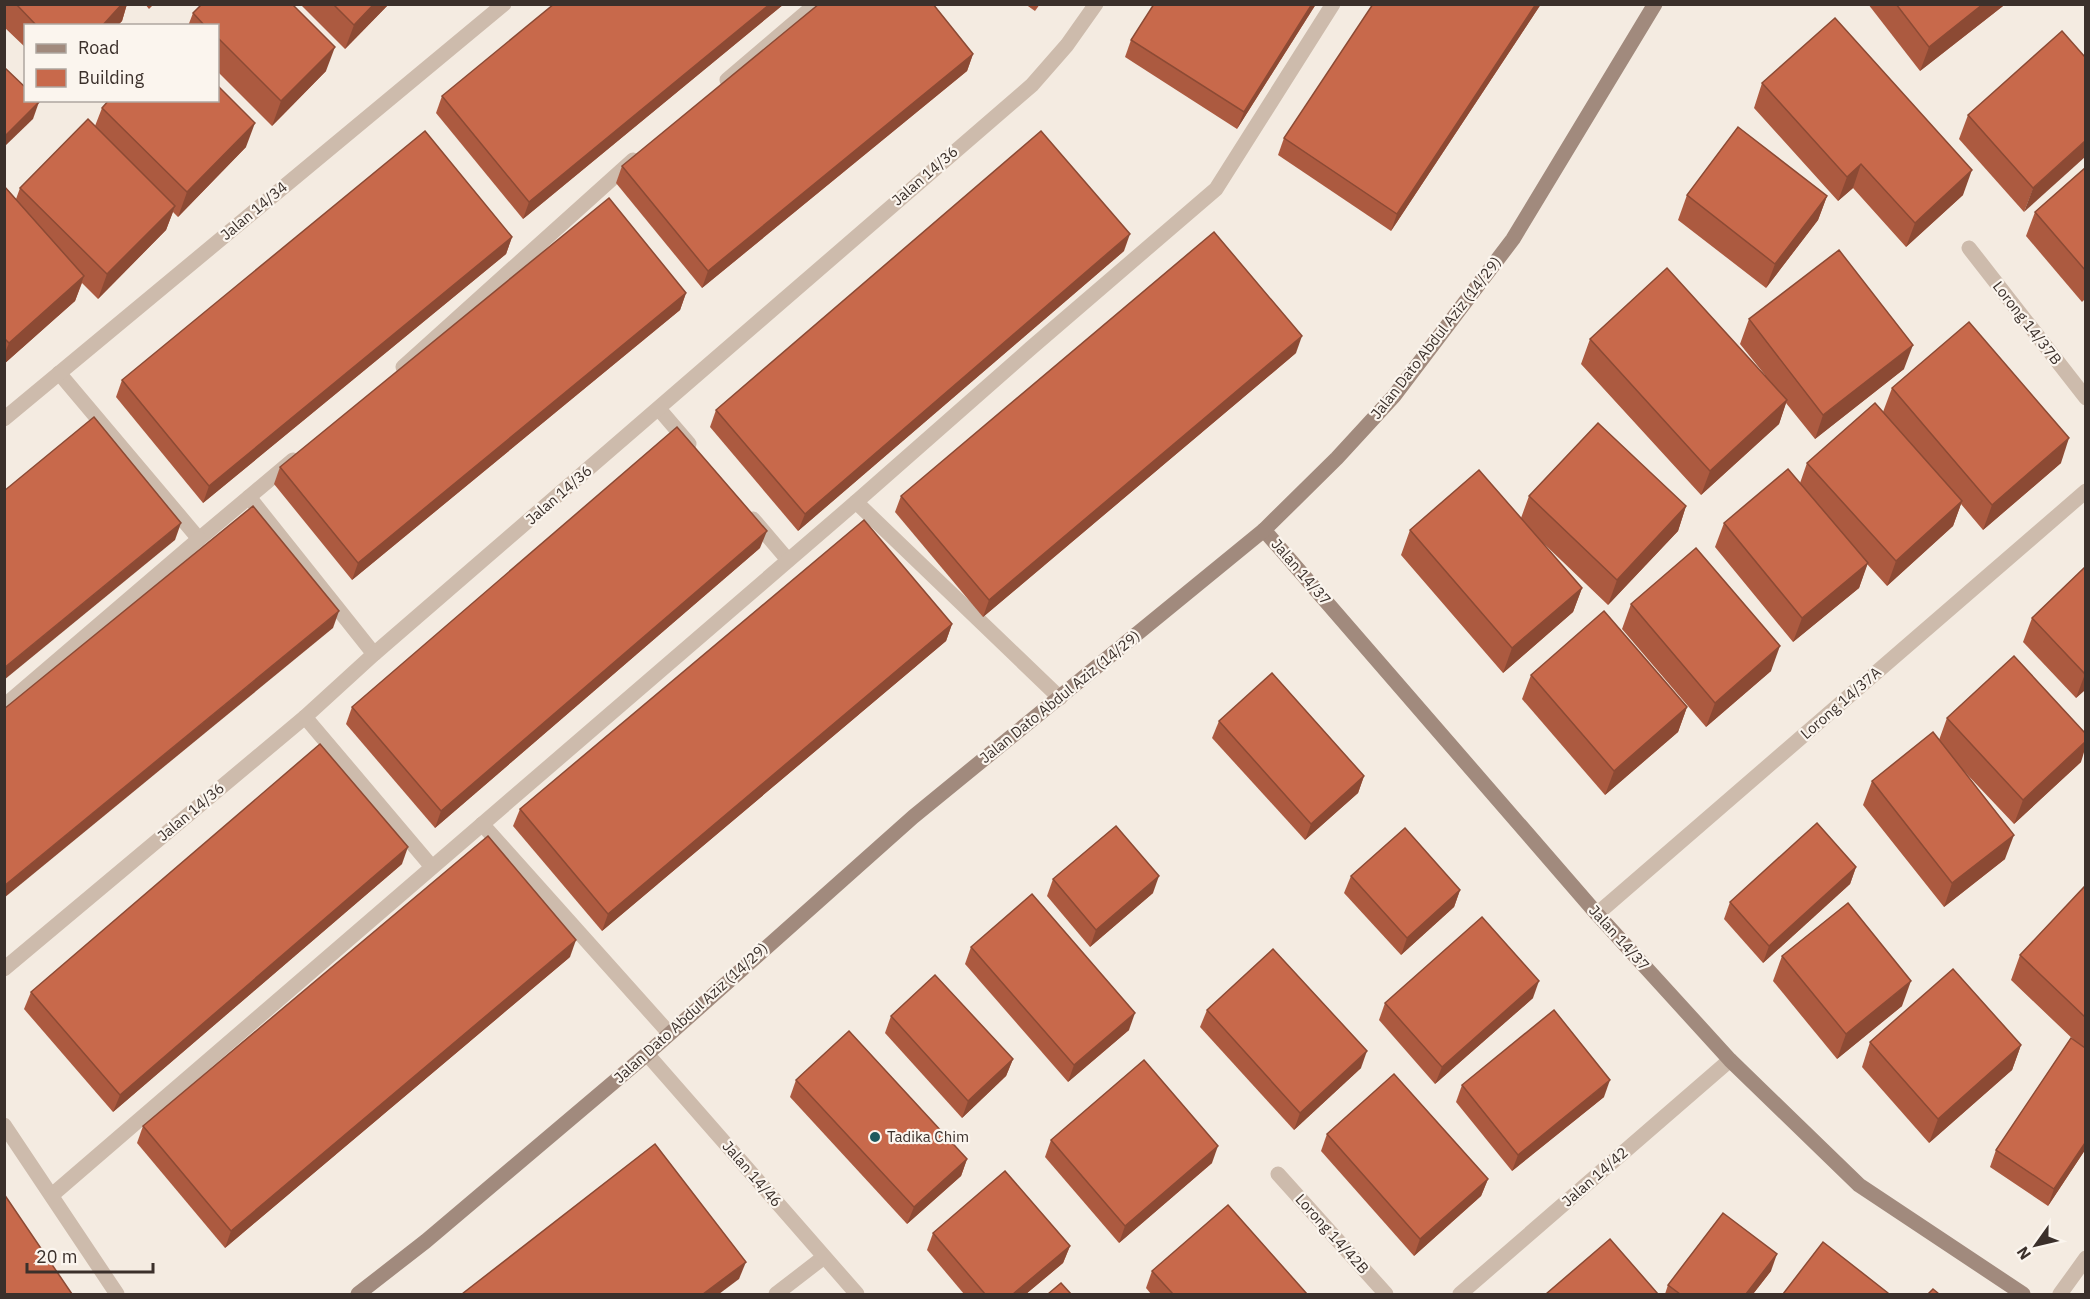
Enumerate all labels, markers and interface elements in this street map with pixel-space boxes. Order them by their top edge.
legend [24,24,219,102]
text: Road [78,36,119,59]
text: Building [78,66,145,89]
street label: Jalan 14/36 [888,142,962,210]
street label: Jalan 14/34 [216,177,291,244]
street label: Jalan Dato Abdul Aziz (14/29) [1366,253,1505,423]
street label: Lorong 14/37B [1989,277,2066,368]
street label: Jalan 14/36 [522,461,596,529]
street label: Jalan 14/37 [1267,535,1335,609]
street label: Jalan Dato Abdul Aziz (14/29) [976,626,1144,767]
street label: Lorong 14/37A [1796,662,1885,743]
street label: Jalan 14/36 [153,778,228,845]
street label: Jalan 14/37 [1585,901,1654,974]
street label: Jalan Dato Abdul Aziz (14/29) [610,938,772,1087]
place label: Tadika Chim [887,1127,969,1146]
marker: Tadika Chim [868,1130,882,1144]
street label: Jalan 14/46 [718,1137,786,1211]
street label: Jalan 14/42 [1558,1143,1632,1211]
street label: Lorong 14/42B [1291,1190,1373,1278]
north arrow [2006,1215,2066,1275]
scale bar [27,1236,153,1274]
text: N [2012,1243,2035,1264]
text: 20 m [36,1245,78,1268]

